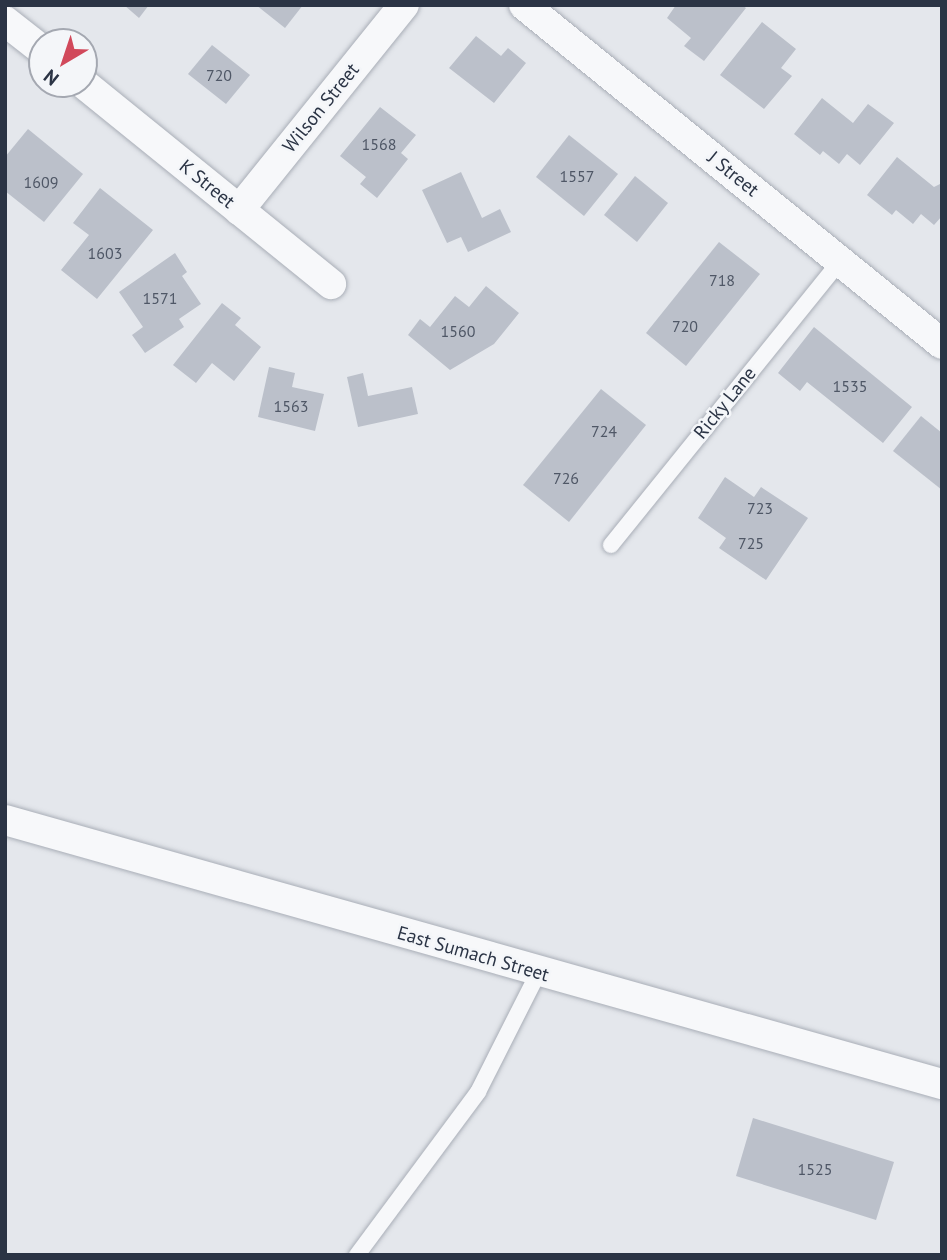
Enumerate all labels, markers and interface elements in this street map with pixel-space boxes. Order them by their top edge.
north arrow [28,28,98,98]
street label: Wilson Street [278,59,364,157]
text: N [39,65,63,91]
house number: 720 [206,65,232,85]
house number: 1568 [362,134,396,154]
street label: J Street [703,147,763,201]
street label: K Street [174,155,240,213]
house number: 1557 [560,166,594,186]
house number: 1609 [24,172,58,192]
house number: 1603 [88,243,122,263]
house number: 718 [709,270,735,290]
house number: 1571 [143,288,177,308]
house number: 720 [672,316,698,336]
house number: 1560 [441,321,475,341]
street label: Ricky Lane [689,362,761,444]
house number: 1535 [833,376,867,396]
house number: 1563 [274,396,308,416]
house number: 724 [591,421,617,441]
house number: 726 [553,468,579,488]
house number: 723 [747,498,773,518]
house number: 725 [738,533,764,553]
street label: East Sumach Street [394,921,552,987]
house number: 1525 [798,1159,832,1179]

